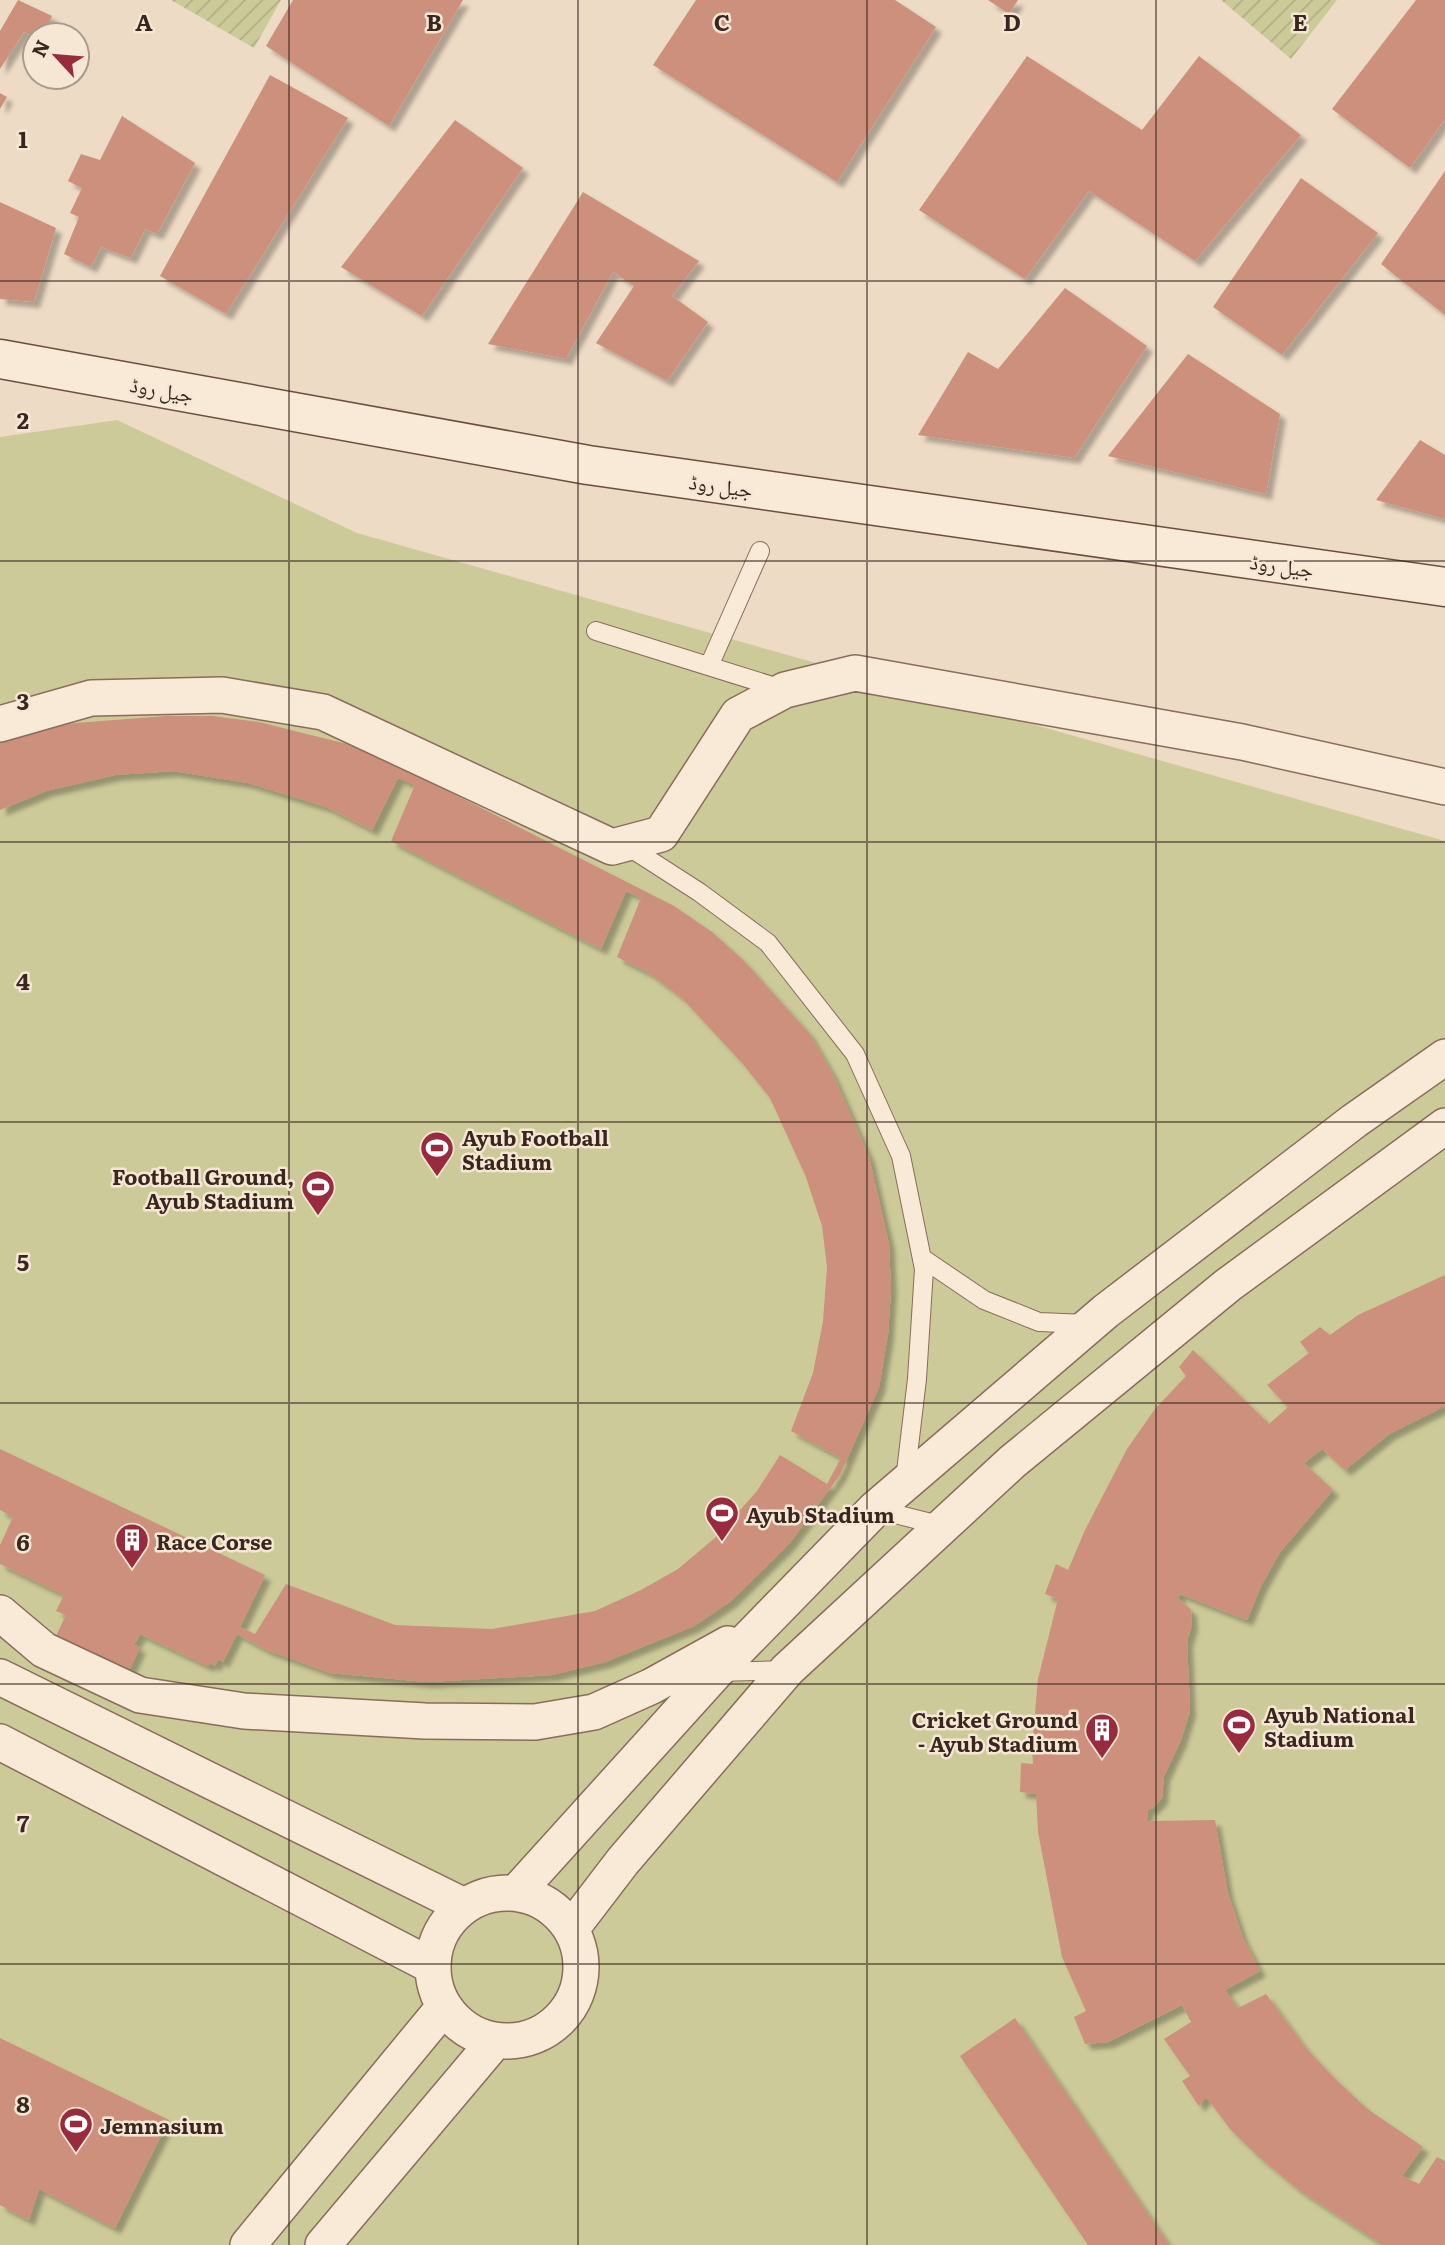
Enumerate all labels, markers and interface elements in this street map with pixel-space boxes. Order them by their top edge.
text: A [135,4,153,38]
text: B [426,4,442,38]
text: C [714,4,730,38]
text: D [1003,4,1021,38]
text: E [1292,4,1308,38]
north arrow [21,21,91,91]
text: N [24,35,56,61]
text: 1 [18,121,28,155]
street label: جیل روڈ [128,367,196,409]
text: 2 [17,402,29,436]
street label: جیل روڈ [687,464,755,504]
street label: جیل روڈ [1248,544,1316,584]
text: 3 [17,683,29,717]
text: 4 [16,963,30,997]
place label: Ayub Football Stadium [462,1121,609,1176]
sports icon: Ayub Football Stadium [418,1129,456,1178]
place label: Football Ground, Ayub Stadium [112,1160,294,1215]
sports icon: Football Ground, Ayub Stadium [299,1168,337,1217]
text: 5 [17,1244,29,1278]
sports icon: Ayub Stadium [703,1494,741,1543]
place label: Ayub Stadium [746,1498,895,1529]
building icon: Race Corse [113,1521,151,1570]
text: 6 [16,1524,30,1558]
place label: Race Corse [156,1525,272,1556]
place label: Ayub National Stadium [1264,1698,1415,1753]
place label: Cricket Ground - Ayub Stadium [911,1703,1078,1758]
sports icon: Ayub National Stadium [1220,1706,1258,1755]
building icon: Cricket Ground - Ayub Stadium [1083,1711,1121,1760]
text: 7 [17,1805,30,1839]
text: 8 [16,2086,30,2120]
sports icon: Jemnasium [57,2105,95,2154]
place label: Jemnasium [100,2109,224,2140]

